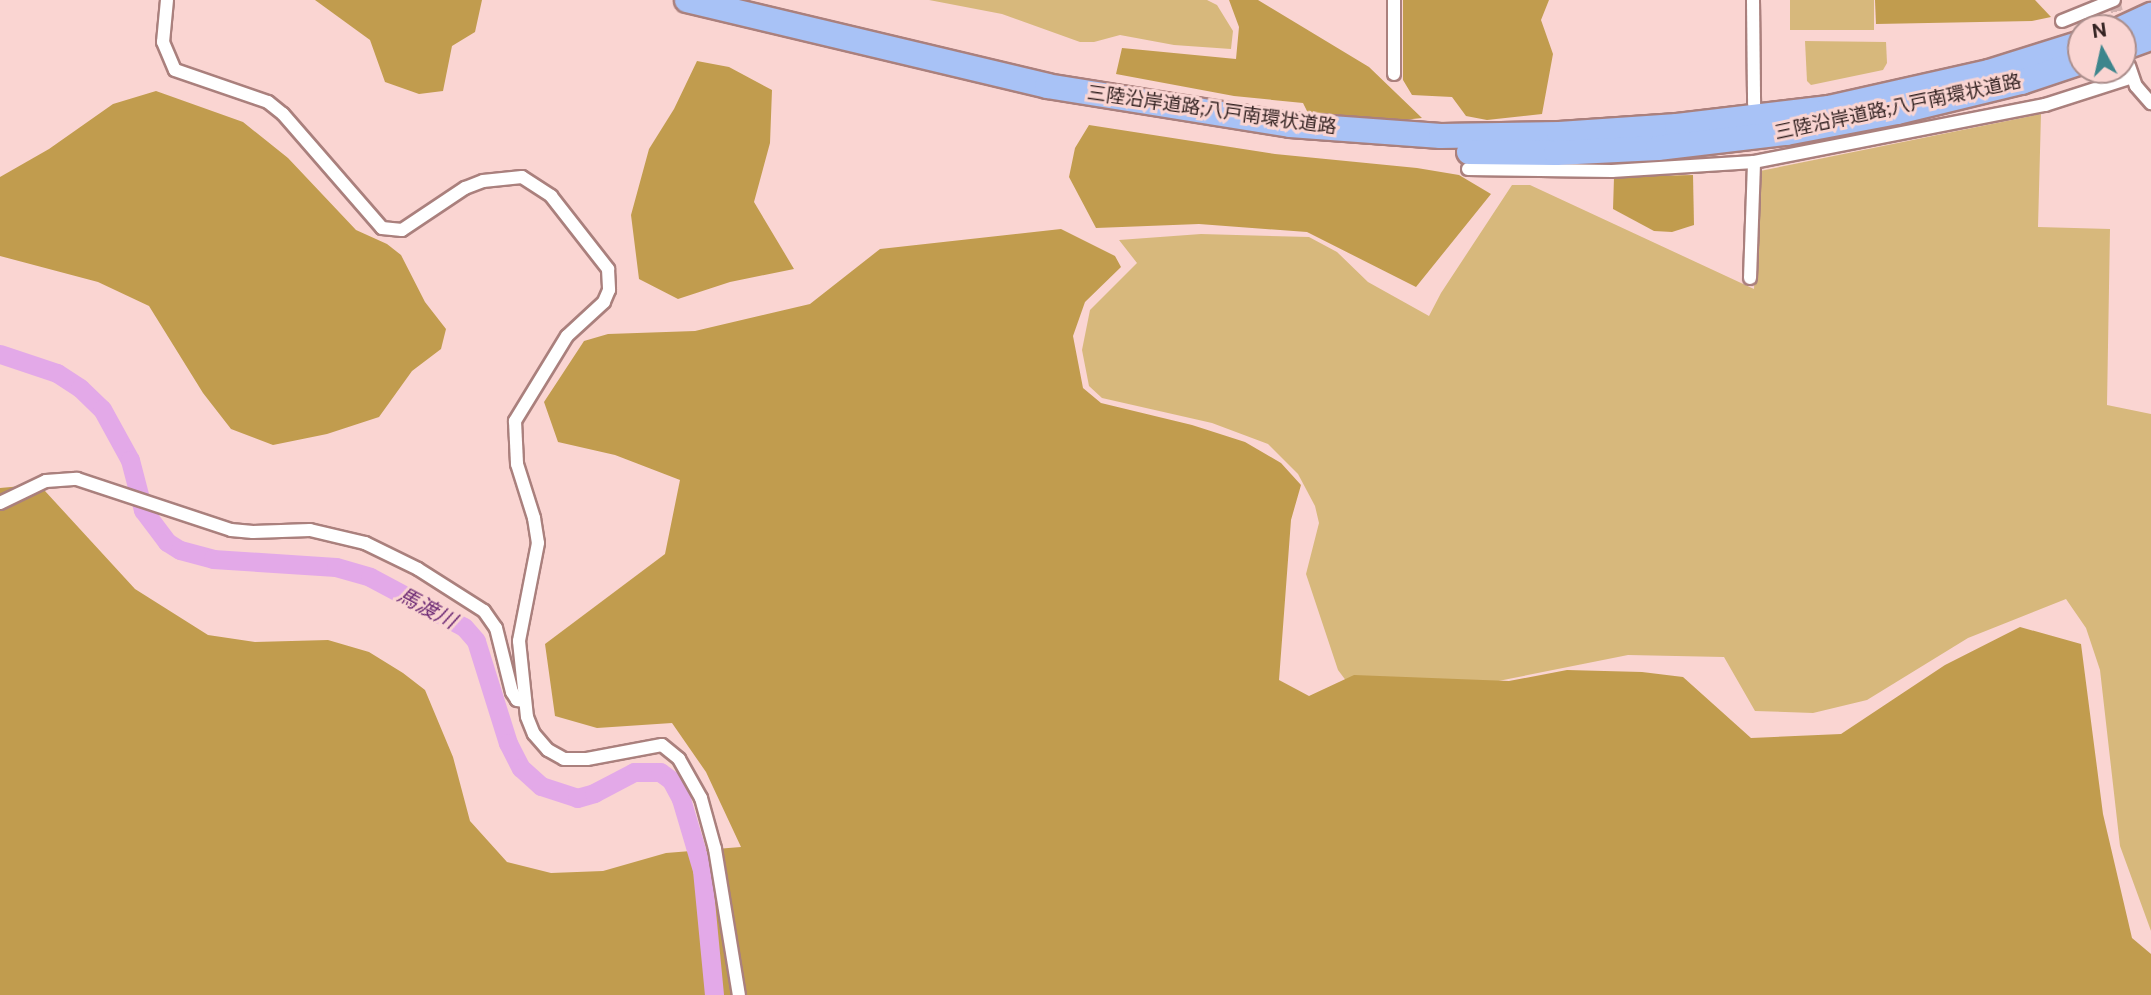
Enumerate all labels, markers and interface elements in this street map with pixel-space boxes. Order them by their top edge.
north arrow [2067,14,2137,84]
text: N [2090,18,2108,42]
street label: 三陸沿岸道路;八戸南環状道路 [1773,70,2023,144]
street label: 三陸沿岸道路;八戸南環状道路 [1086,81,1338,139]
water label: 馬渡川 [393,582,461,634]

